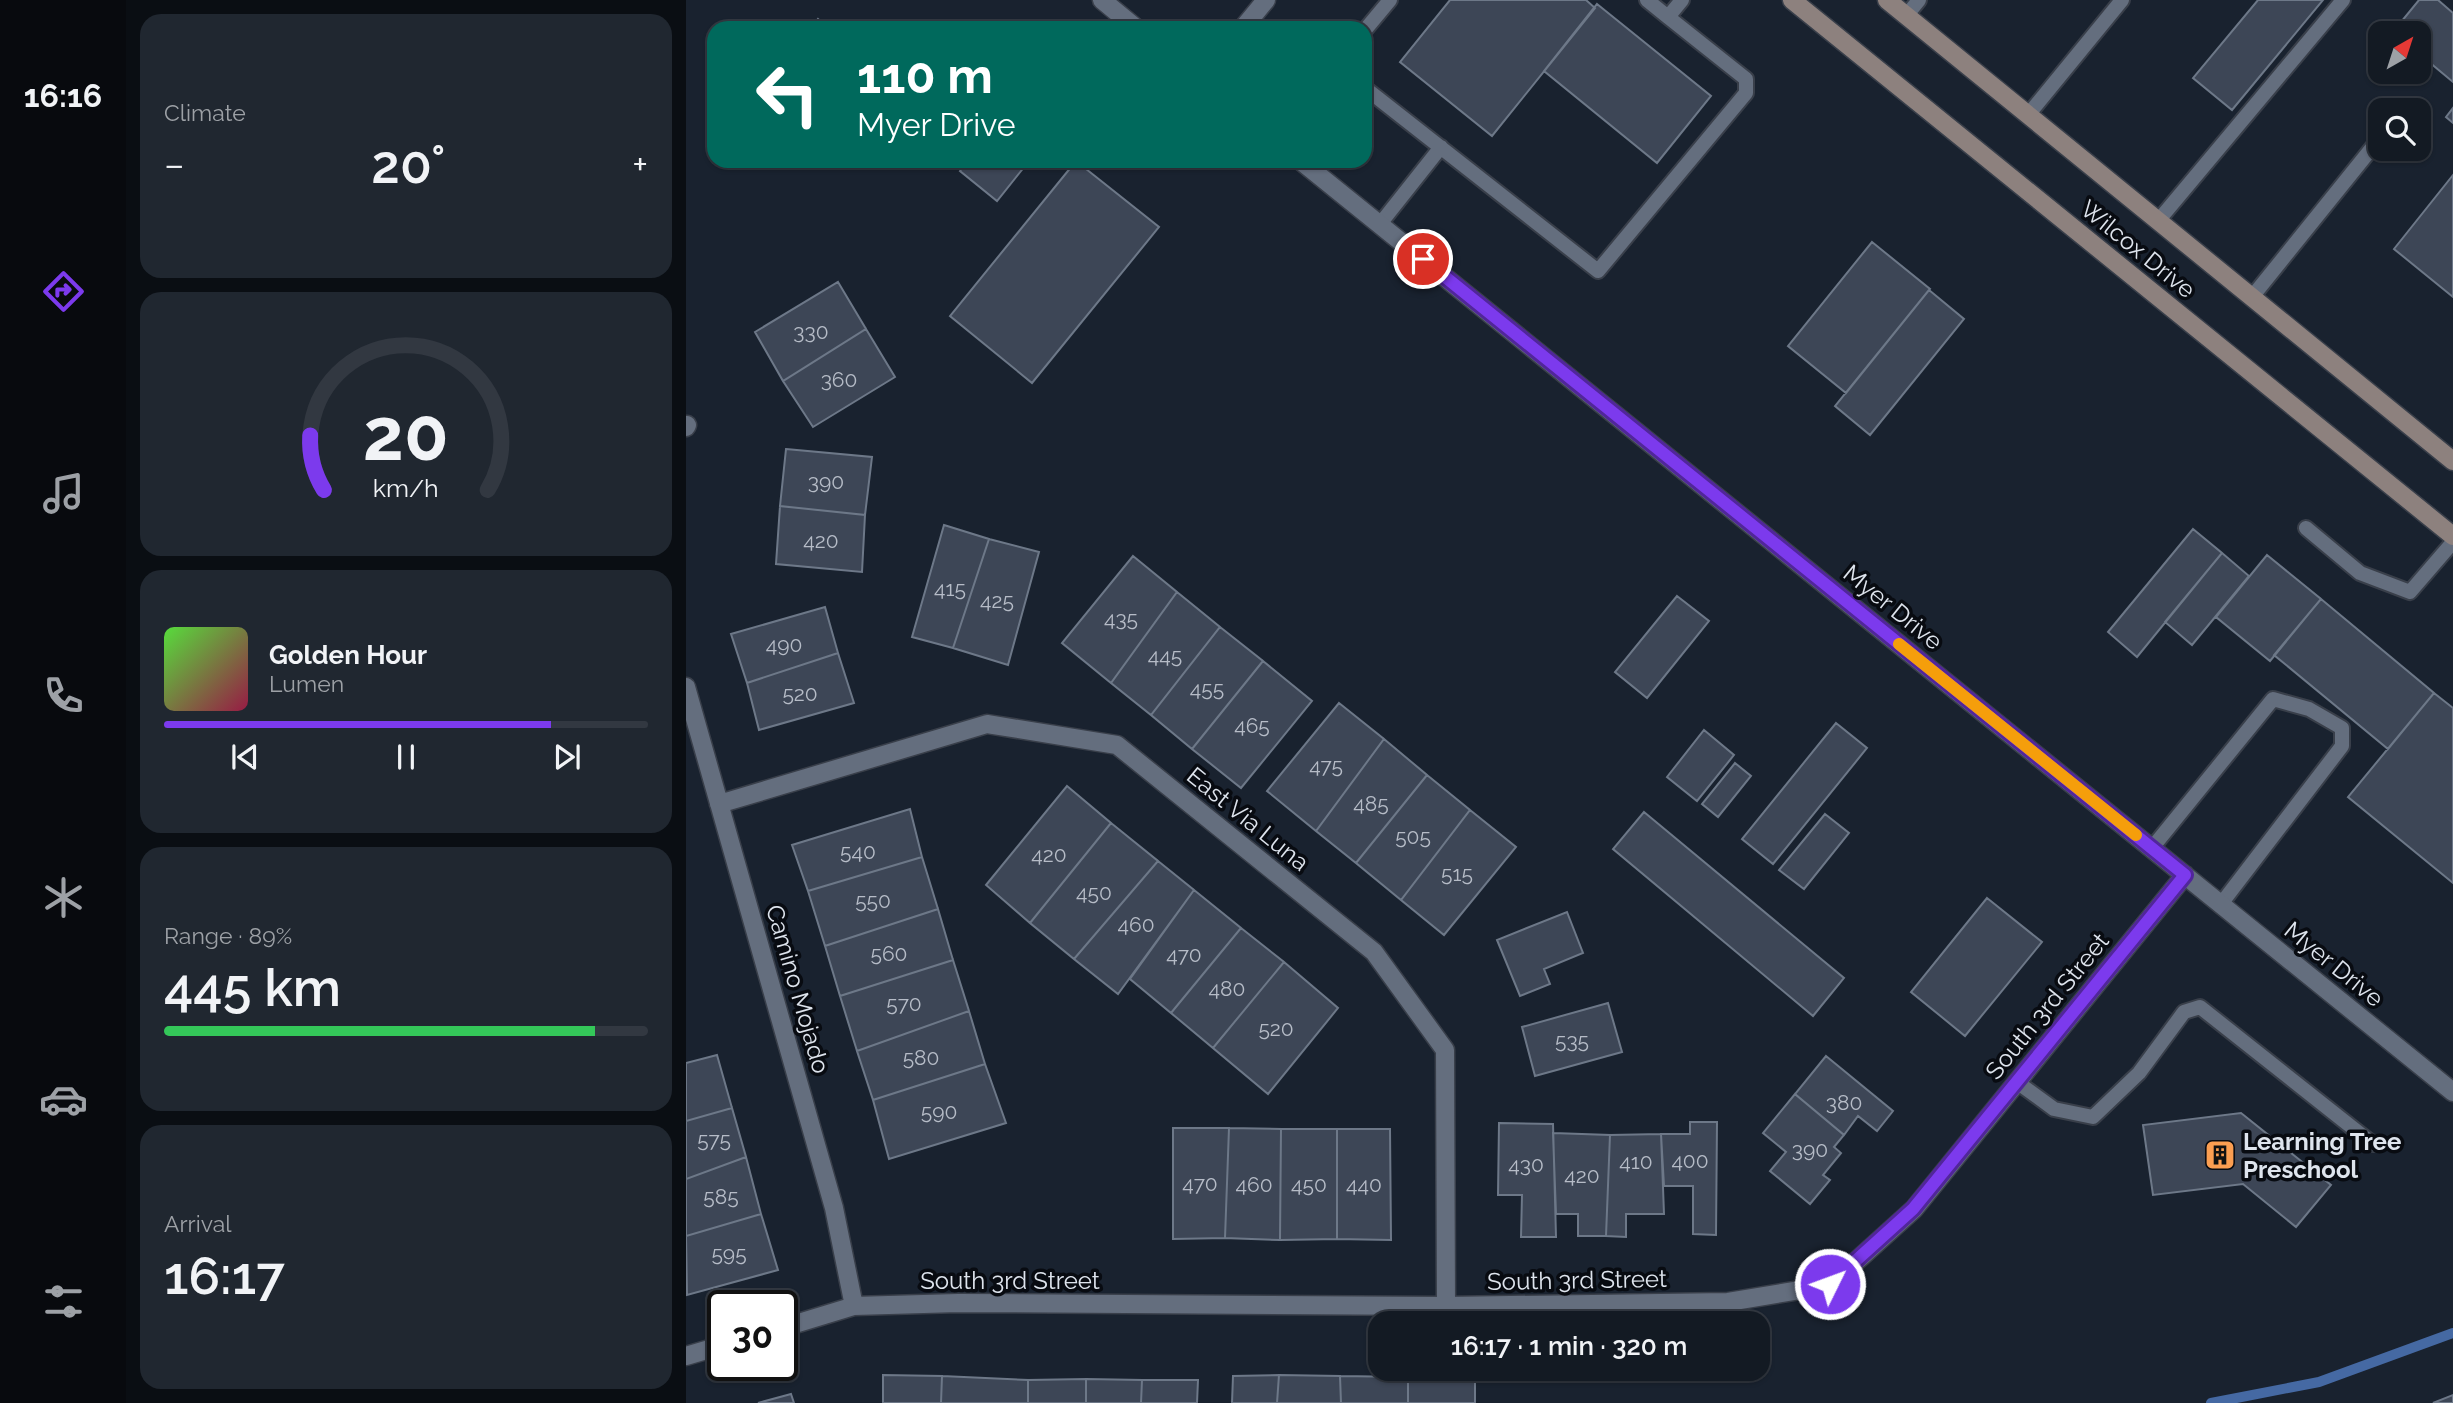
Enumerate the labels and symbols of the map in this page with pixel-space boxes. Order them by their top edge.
north arrow [2368,21,2431,84]
street label: Wilcox Drive [2075,194,2201,304]
pin [1393,229,1453,289]
house number: 330 [793,319,829,344]
house number: 360 [821,367,857,392]
house number: 390 [808,469,844,494]
house number: 420 [803,528,839,553]
street label: Myer Drive [1838,558,1948,656]
house number: 415 [934,576,966,601]
house number: 425 [980,588,1014,613]
house number: 435 [1104,606,1138,631]
house number: 490 [766,632,802,657]
house number: 445 [1148,643,1182,668]
house number: 455 [1190,676,1224,701]
house number: 520 [782,681,818,706]
house number: 465 [1234,713,1270,738]
house number: 475 [1309,753,1343,778]
street label: East Via Luna [1181,761,1315,877]
house number: 485 [1353,791,1389,816]
house number: 505 [1395,824,1431,849]
house number: 540 [840,839,876,864]
house number: 420 [1031,842,1067,867]
house number: 515 [1441,861,1473,886]
house number: 450 [1076,880,1112,905]
house number: 550 [855,888,891,913]
street label: Camino Mojado [760,901,836,1077]
house number: 460 [1118,912,1154,937]
street label: Myer Drive [2279,915,2389,1013]
street label: South 3rd Street [1979,927,2115,1085]
house number: 560 [871,941,907,966]
house number: 470 [1166,942,1202,967]
house number: 480 [1209,976,1245,1001]
house number: 570 [886,991,922,1016]
house number: 520 [1258,1016,1294,1041]
house number: 535 [1555,1028,1589,1053]
house number: 580 [903,1045,939,1070]
house number: 380 [1826,1090,1862,1115]
house number: 590 [921,1099,957,1124]
house number: 575 [697,1127,731,1152]
place label: Learning Tree Preschool [2243,1127,2401,1184]
house number: 390 [1792,1137,1828,1162]
building icon: Learning Tree Preschool [2203,1138,2237,1172]
house number: 400 [1671,1148,1709,1173]
house number: 410 [1619,1149,1653,1174]
house number: 430 [1508,1152,1544,1177]
house number: 420 [1564,1163,1600,1188]
house number: 470 [1182,1171,1218,1196]
house number: 460 [1236,1172,1272,1197]
house number: 450 [1291,1172,1327,1197]
house number: 440 [1346,1172,1382,1197]
house number: 585 [703,1184,739,1209]
house number: 595 [711,1241,747,1266]
position arrow [1793,1247,1867,1321]
street label: South 3rd Street [1487,1264,1667,1296]
street label: South 3rd Street [920,1266,1100,1295]
speed limit sign: 30 [707,1290,798,1381]

